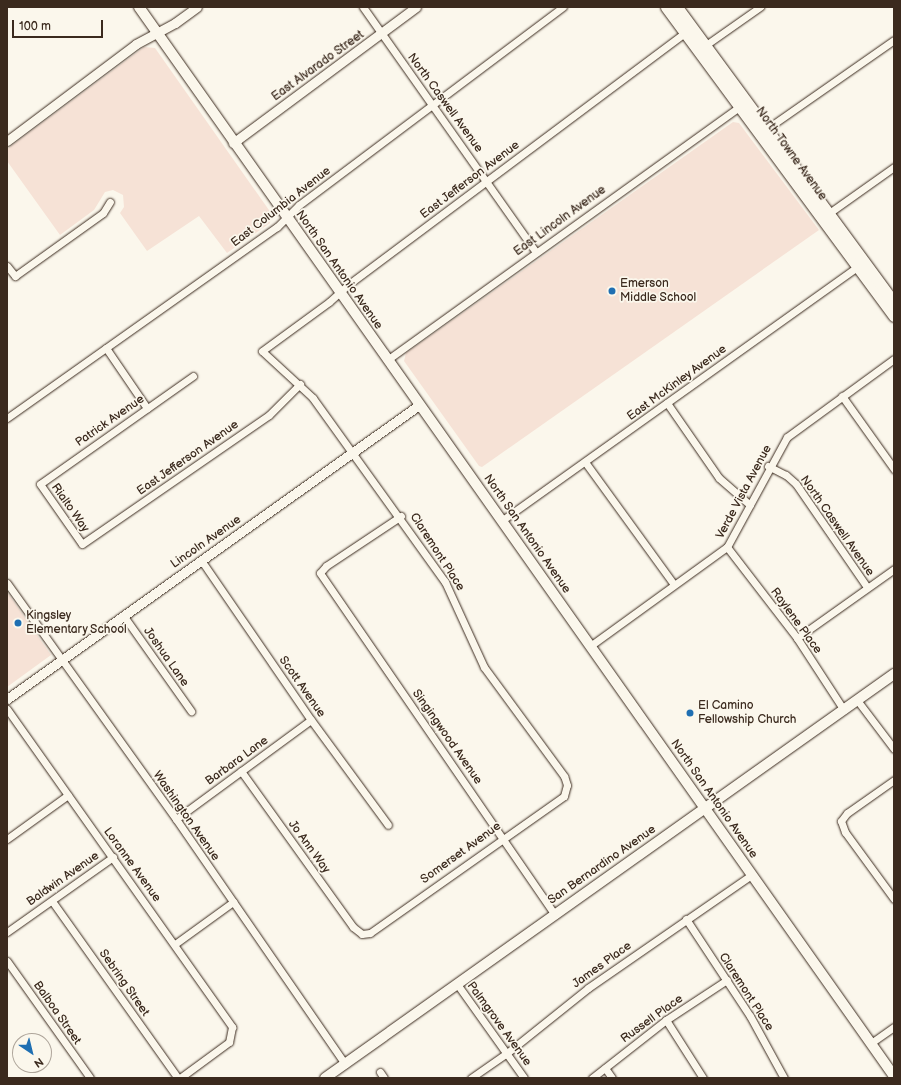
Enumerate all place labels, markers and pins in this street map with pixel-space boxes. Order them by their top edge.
place label: Emerson Middle School [620,277,696,305]
marker: Emerson Middle School [607,286,617,296]
place label: Kingsley Elementary School [26,609,128,637]
marker: Kingsley Elementary School [13,618,23,628]
place label: El Camino Fellowship Church [698,699,796,727]
marker: El Camino Fellowship Church [685,708,695,718]

